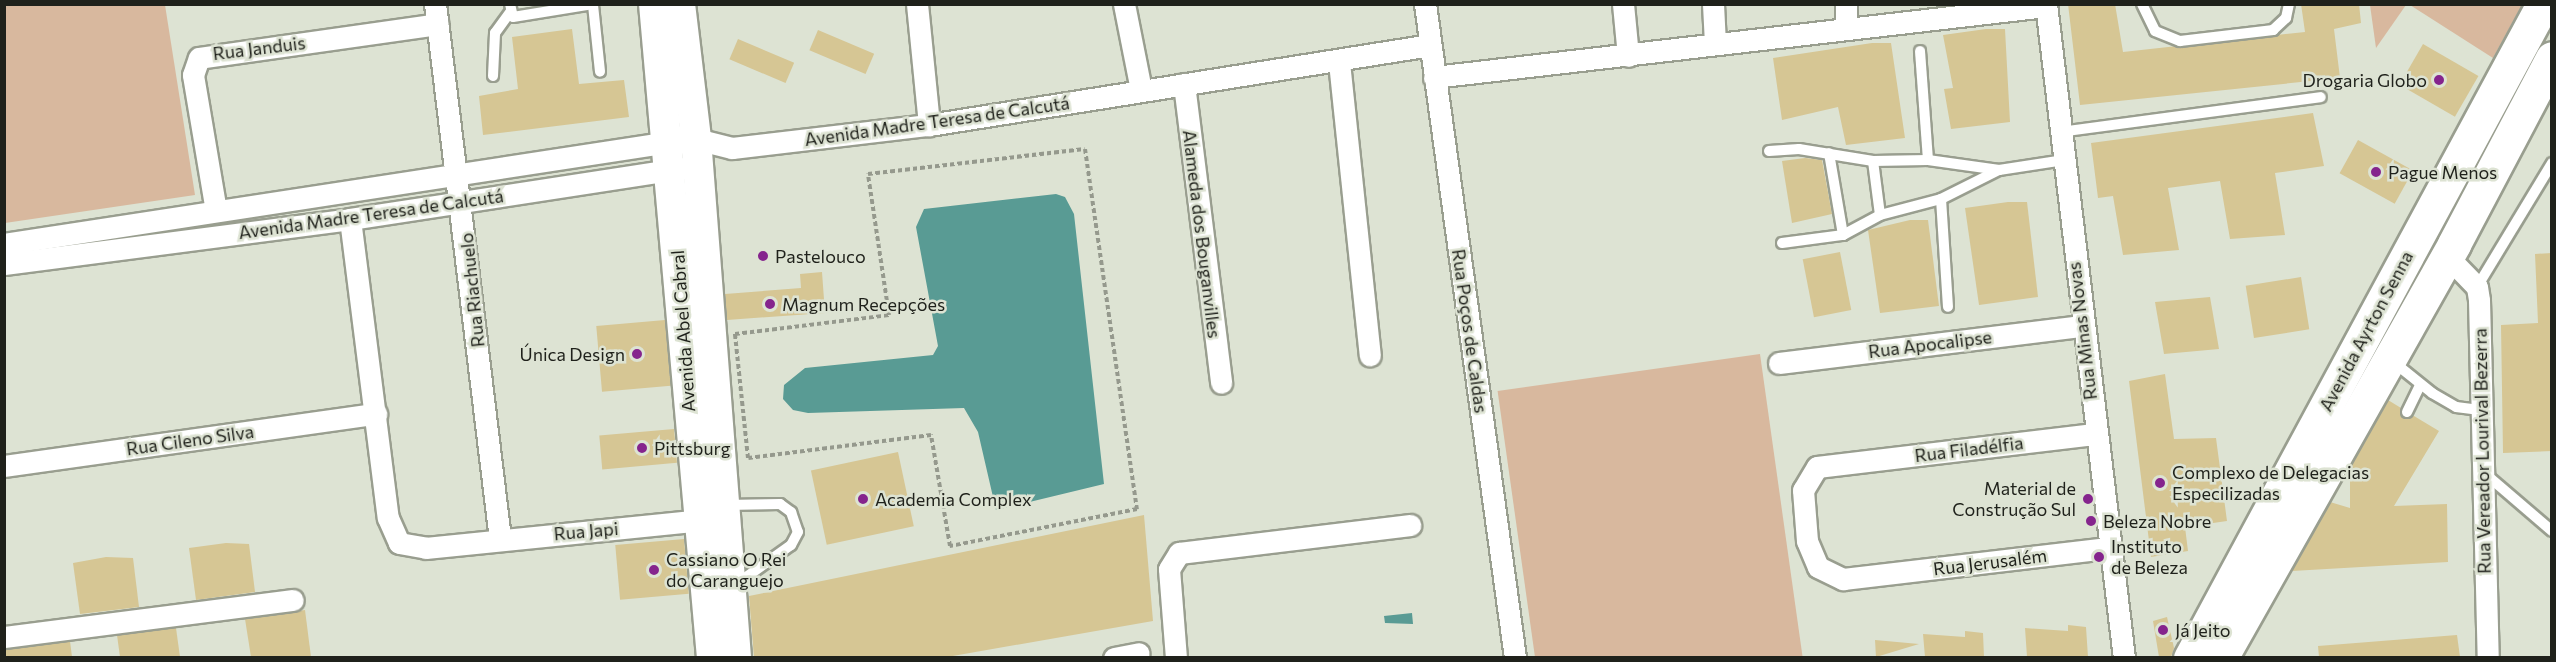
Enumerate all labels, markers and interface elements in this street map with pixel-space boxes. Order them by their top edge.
street label: Rua Janduis [211,32,307,64]
place label: Drogaria Globo [2302,69,2427,91]
marker: Drogaria Globo [2432,73,2446,87]
street label: Avenida Madre Teresa de Calcutá [803,92,1071,150]
street label: Alameda dos Bouganvilles [1179,129,1225,339]
place label: Pague Menos [2388,161,2497,183]
marker: Pague Menos [2369,165,2383,179]
street label: Avenida Madre Teresa de Calcutá [237,185,505,243]
street label: Rua Riachuelo [455,232,489,348]
place label: Pastelouco [775,245,866,267]
street label: Avenida Ayrton Senna [2315,247,2417,415]
street label: Rua Poços de Caldas [1448,248,1492,414]
street label: Avenida Abel Cabral [667,249,699,413]
marker: Pastelouco [756,249,770,263]
street label: Rua Minas Novas [2063,261,2101,401]
place label: Magnum Recepções [782,293,945,315]
marker: Magnum Recepções [763,297,777,311]
street label: Rua Apocalipse [1867,326,1993,362]
street label: Rua Vereador Lourival Bezerra [2469,328,2495,574]
place label: Única Design [520,343,625,365]
marker: Única Design [630,347,644,361]
street label: Rua Cileno Silva [125,420,255,460]
street label: Rua Filadélfia [1913,432,2025,466]
place label: Pittsburg [654,437,731,459]
marker: Pittsburg [635,441,649,455]
place label: Complexo de Delegacias Especilizadas [2172,462,2369,504]
marker: Complexo de Delegacias Especilizadas [2153,476,2167,490]
place label: Material de Construção Sul [1952,478,2076,520]
place label: Academia Complex [875,488,1031,510]
marker: Academia Complex [856,492,870,506]
marker: Material de Construção Sul [2081,492,2095,506]
place label: Beleza Nobre [2103,510,2211,532]
marker: Beleza Nobre [2084,514,2098,528]
street label: Rua Japi [553,517,619,545]
place label: Instituto de Beleza [2111,536,2188,578]
street label: Rua Jerusalém [1932,544,2048,580]
place label: Cassiano O Rei do Caranguejo [666,549,786,592]
marker: Instituto de Beleza [2092,550,2106,564]
marker: Cassiano O Rei do Caranguejo [647,563,661,577]
place label: Já Jeito [2175,619,2230,641]
marker: Já Jeito [2156,623,2170,637]

